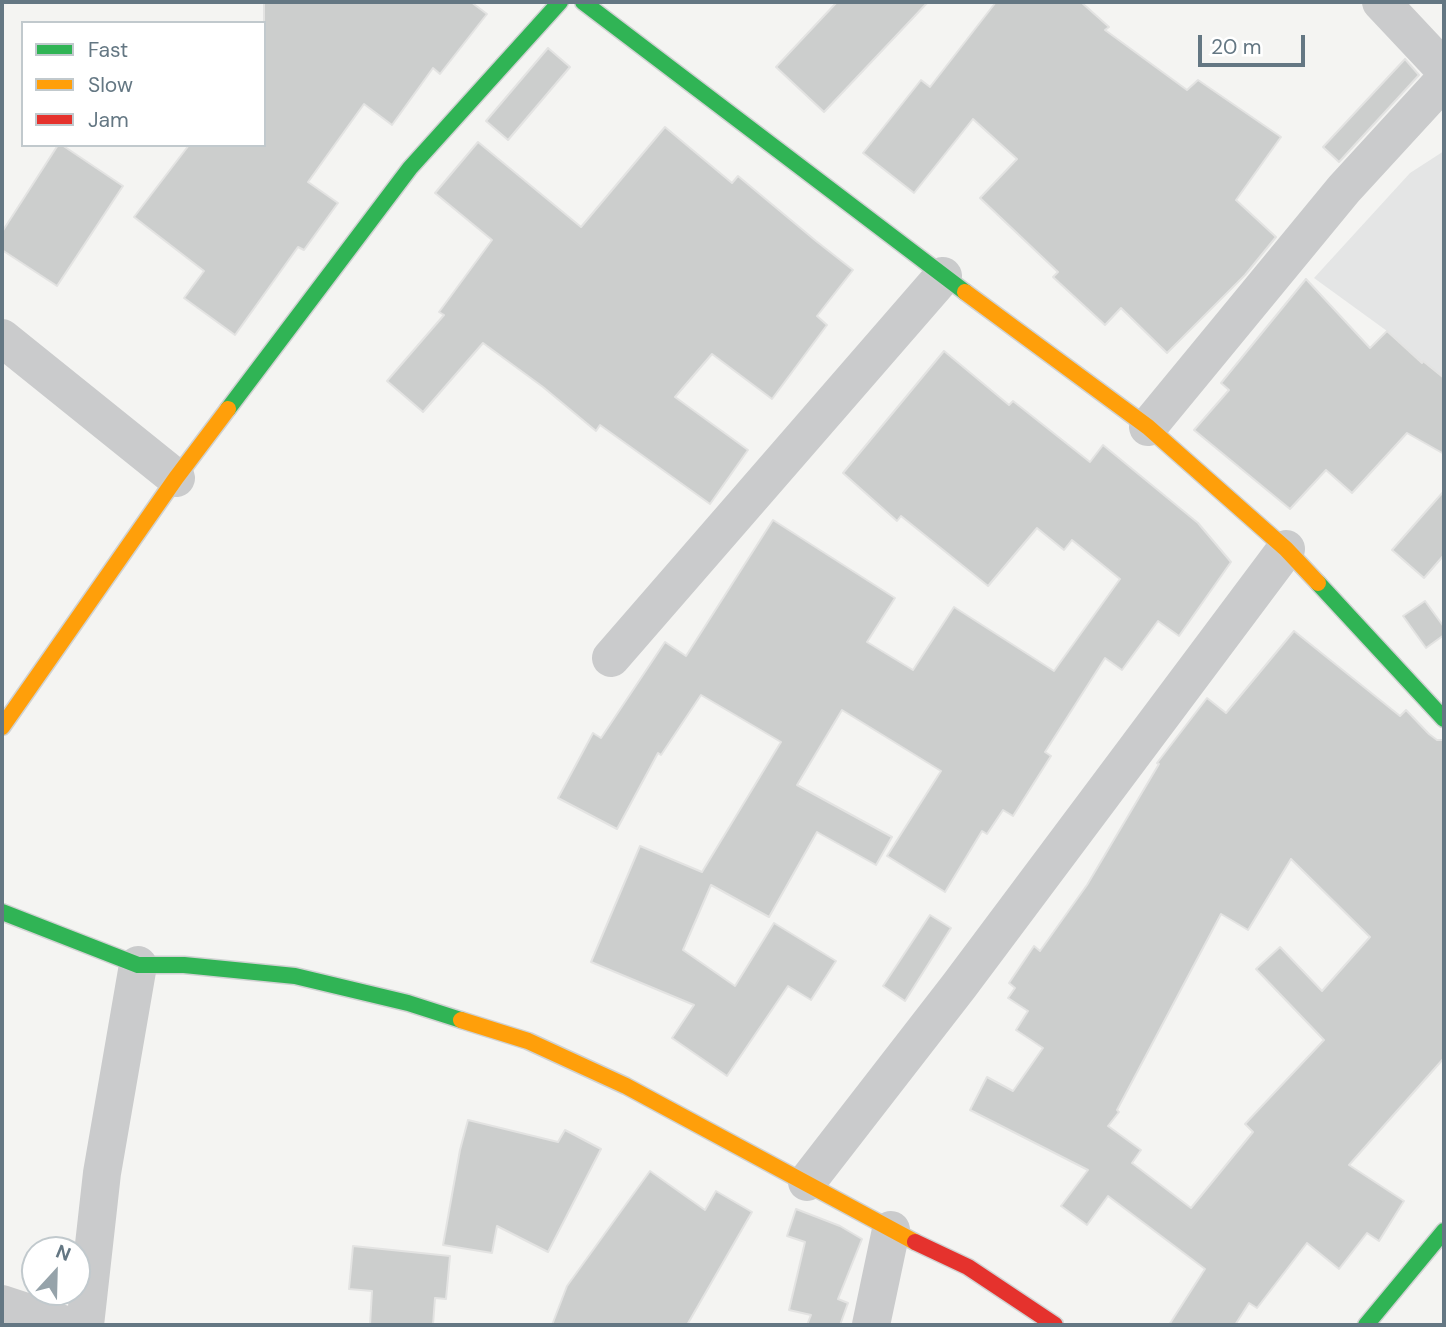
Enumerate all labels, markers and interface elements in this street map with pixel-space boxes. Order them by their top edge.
legend [21,21,266,147]
scale bar [1201,21,1308,65]
text: 20 m [1211,33,1262,61]
text: Fast [88,36,128,64]
text: Slow [88,71,133,99]
text: Jam [88,106,129,134]
north arrow [21,1236,91,1306]
text: N [52,1239,74,1267]

